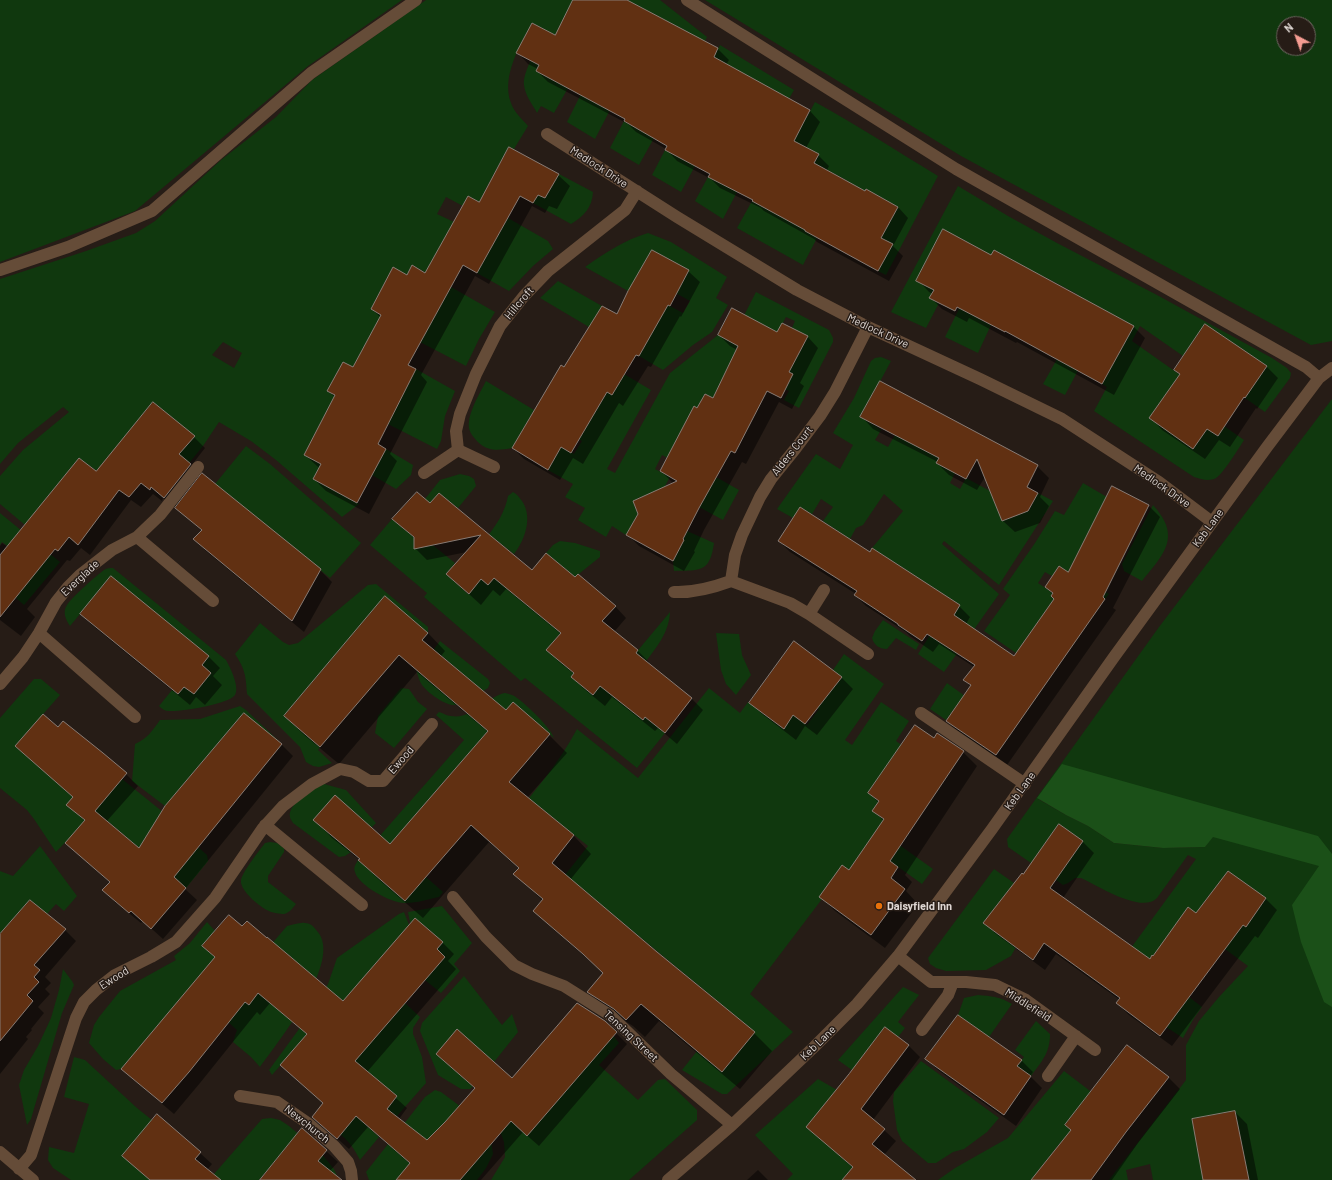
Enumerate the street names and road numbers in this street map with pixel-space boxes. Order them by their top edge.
street label: Medlock Drive [568,143,630,191]
street label: Hillcroft [502,284,536,322]
street label: Medlock Drive [845,311,911,351]
street label: Alders Court [769,424,815,478]
street label: Medlock Drive [1131,462,1193,510]
street label: Keb Lane [1190,506,1226,550]
street label: Everglade [58,557,102,599]
street label: Ewood [385,743,417,777]
street label: Keb Lane [1002,769,1038,813]
street label: Ewood [97,964,131,992]
street label: Middlefield [1002,986,1054,1024]
street label: Tensing Street [601,1008,661,1064]
street label: Keb Lane [798,1023,838,1063]
street label: Newchurch [282,1102,332,1146]

